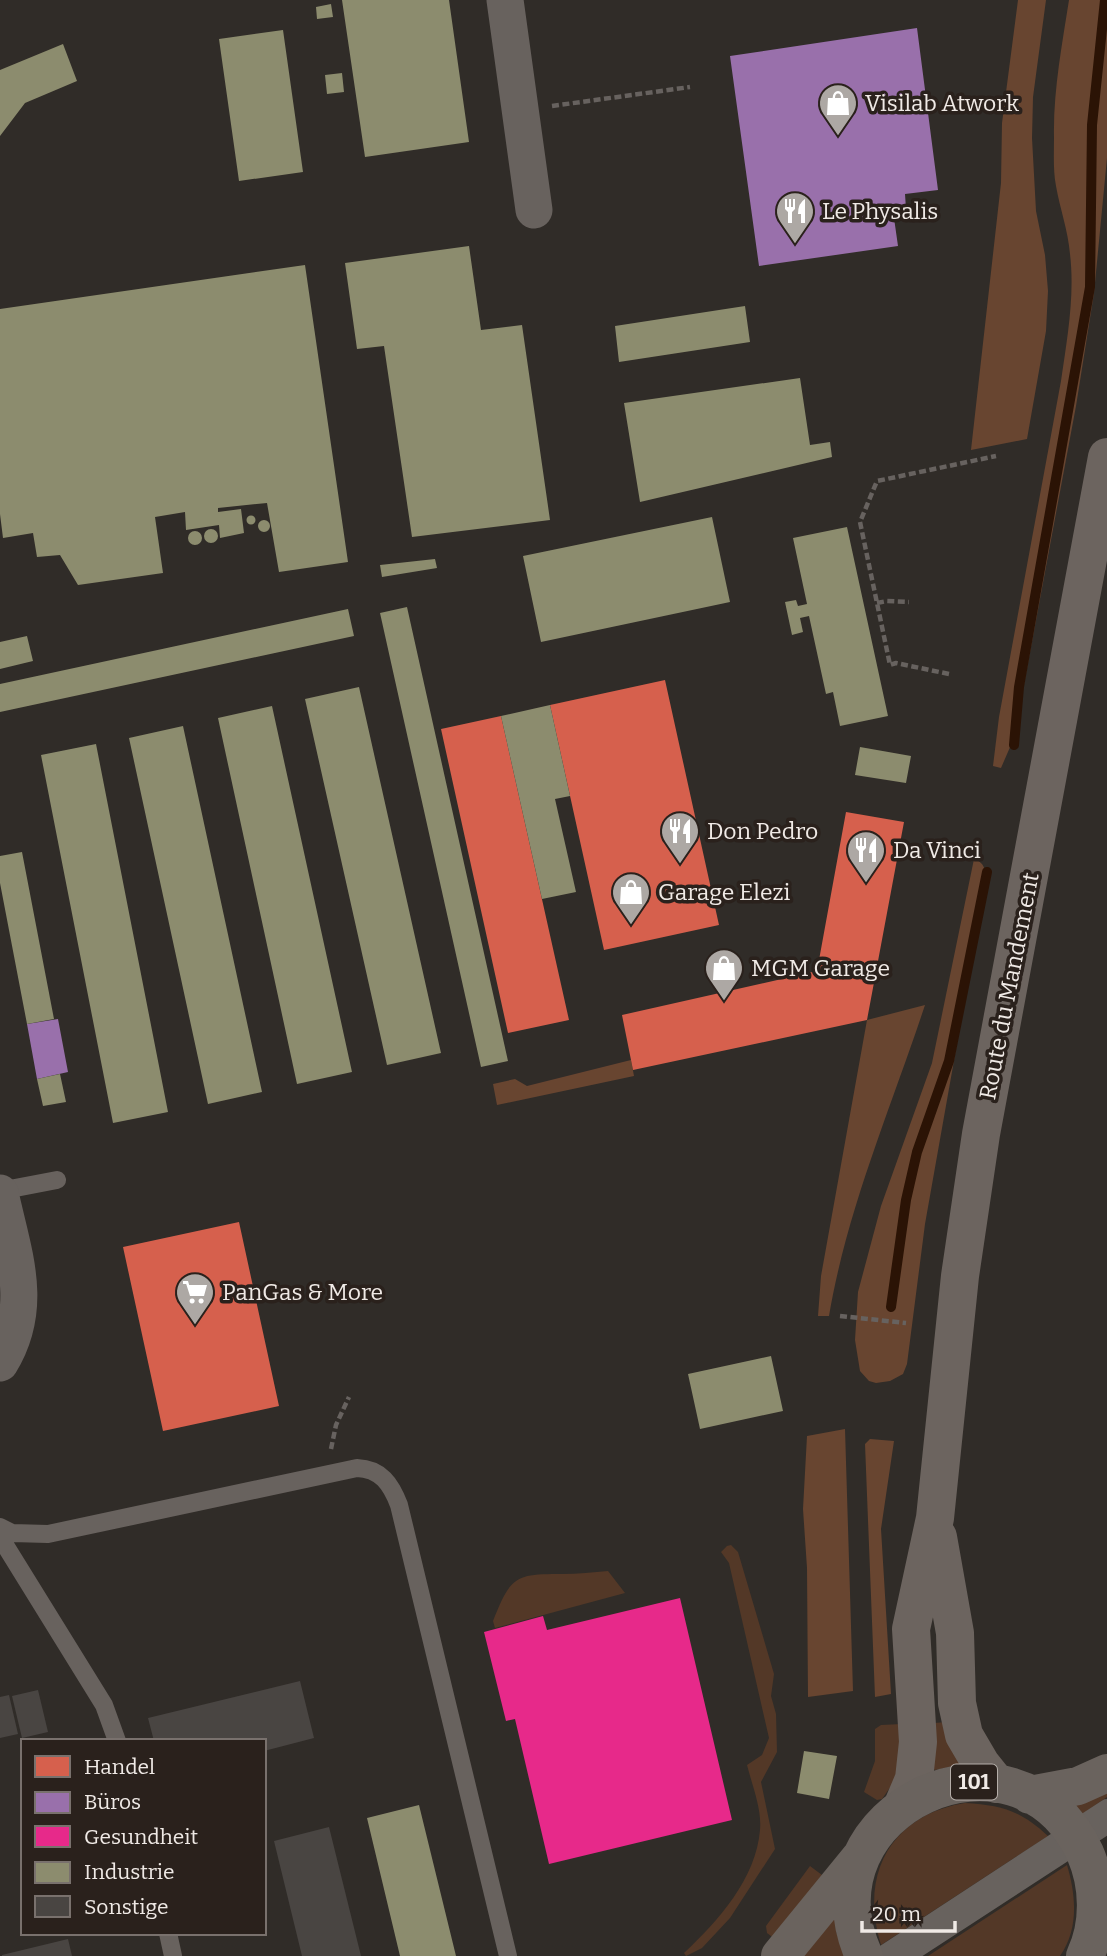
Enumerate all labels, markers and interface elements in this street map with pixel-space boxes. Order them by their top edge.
shop icon: Visilab Atwork [817,82,859,137]
place label: Visilab Atwork [865,89,1019,117]
restaurant icon: Le Physalis [774,190,816,245]
place label: Le Physalis [822,197,938,225]
restaurant icon: Don Pedro [659,810,701,865]
place label: Don Pedro [707,817,818,845]
restaurant icon: Da Vinci [845,829,887,884]
place label: Da Vinci [893,836,981,864]
street label: Route du Mandement [973,870,1045,1102]
shop icon: Garage Elezi [610,871,652,926]
place label: Garage Elezi [658,878,791,906]
shop icon: MGM Garage [703,947,745,1002]
place label: MGM Garage [751,954,890,982]
supermarket icon: PanGas & More [174,1271,216,1326]
place label: PanGas & More [222,1278,383,1306]
legend [21,1739,266,1935]
text: Handel [84,1754,155,1780]
road number: 101 [951,1764,997,1800]
text: Büros [84,1789,141,1815]
text: Gesundheit [84,1824,199,1850]
text: Industrie [84,1859,175,1885]
scale bar [862,1890,955,1934]
text: Sonstige [84,1894,169,1920]
text: 20 m [872,1901,921,1927]

